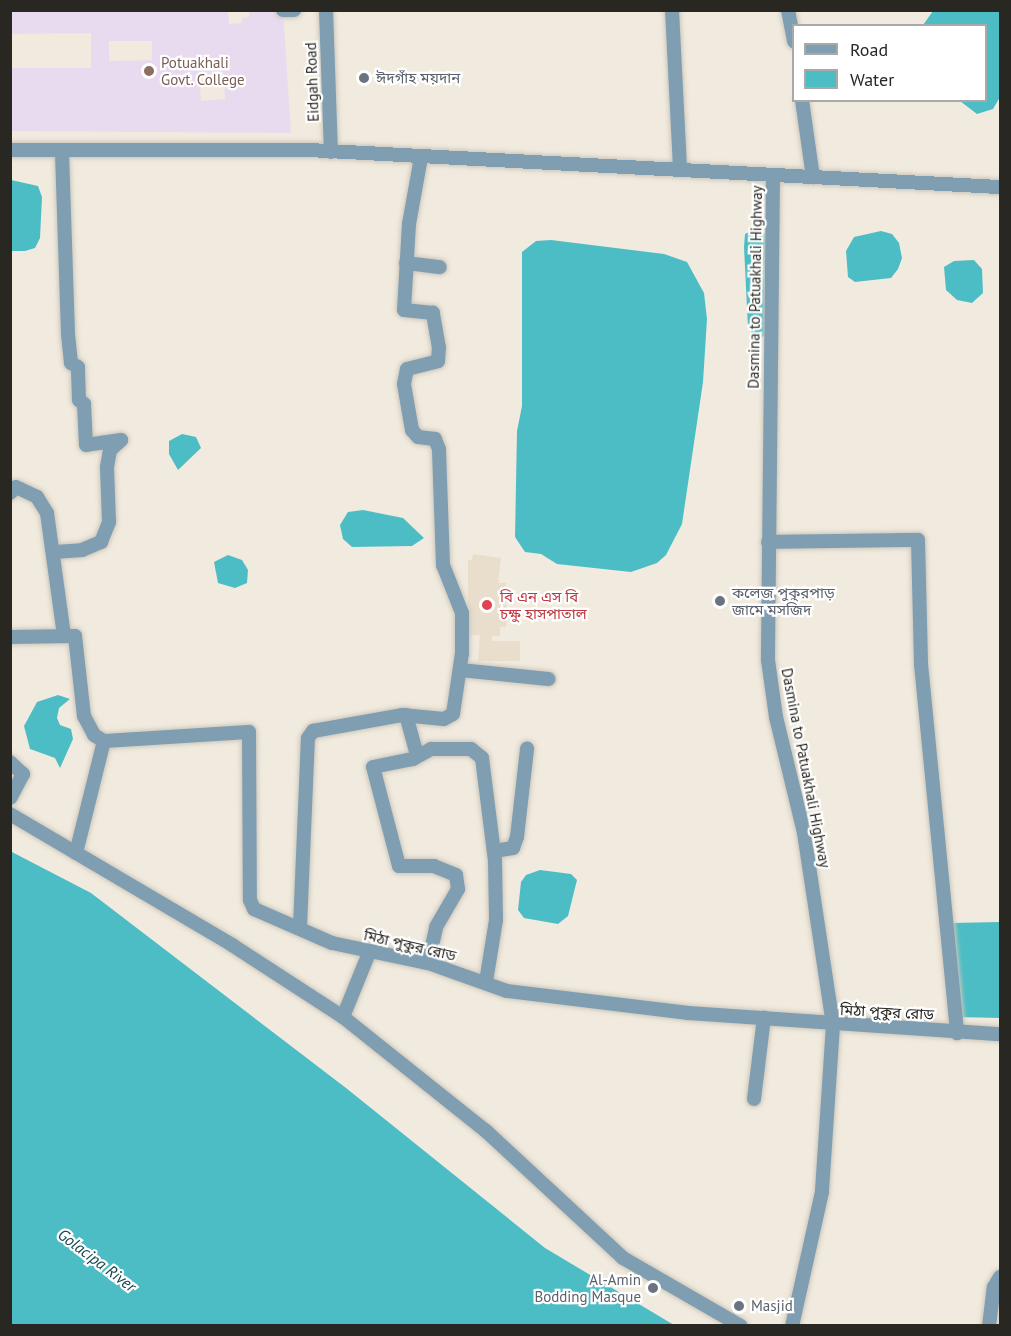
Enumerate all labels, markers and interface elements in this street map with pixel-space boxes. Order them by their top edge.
legend [792,24,987,102]
text: Road [850,38,888,61]
street label: Eidgah Road [302,42,322,122]
place label: Potuakhali Govt. College [161,53,246,88]
marker: Potuakhali Govt. College [142,64,156,78]
text: Water [850,68,894,91]
place label: ঈদগাঁহ ময়দান [376,69,460,87]
marker: ঈদগাঁহ ময়দান [357,71,371,85]
street label: Dasmina to Patuakhali Highway [744,185,766,389]
place label: কলেজ পুকুরপাড় জামে মসজিদ [732,583,835,618]
place label: বি এন এস বি চক্ষু হাসপাতাল [500,587,587,622]
marker: কলেজ পুকুরপাড় জামে মসজিদ [713,594,727,608]
marker: বি এন এস বি চক্ষু হাসপাতাল [478,596,496,614]
street label: Dasmina to Patuakhali Highway [778,666,834,870]
street label: মিঠা পুকুর রোড [362,926,458,964]
street label: মিঠা পুকুর রোড [840,1001,934,1023]
water label: Golacipa River [54,1224,140,1296]
place label: Al-Amin Bodding Masque [534,1270,641,1305]
marker: Al-Amin Bodding Masque [646,1281,660,1295]
place label: Masjid [751,1297,793,1315]
marker: Masjid [732,1299,746,1313]

